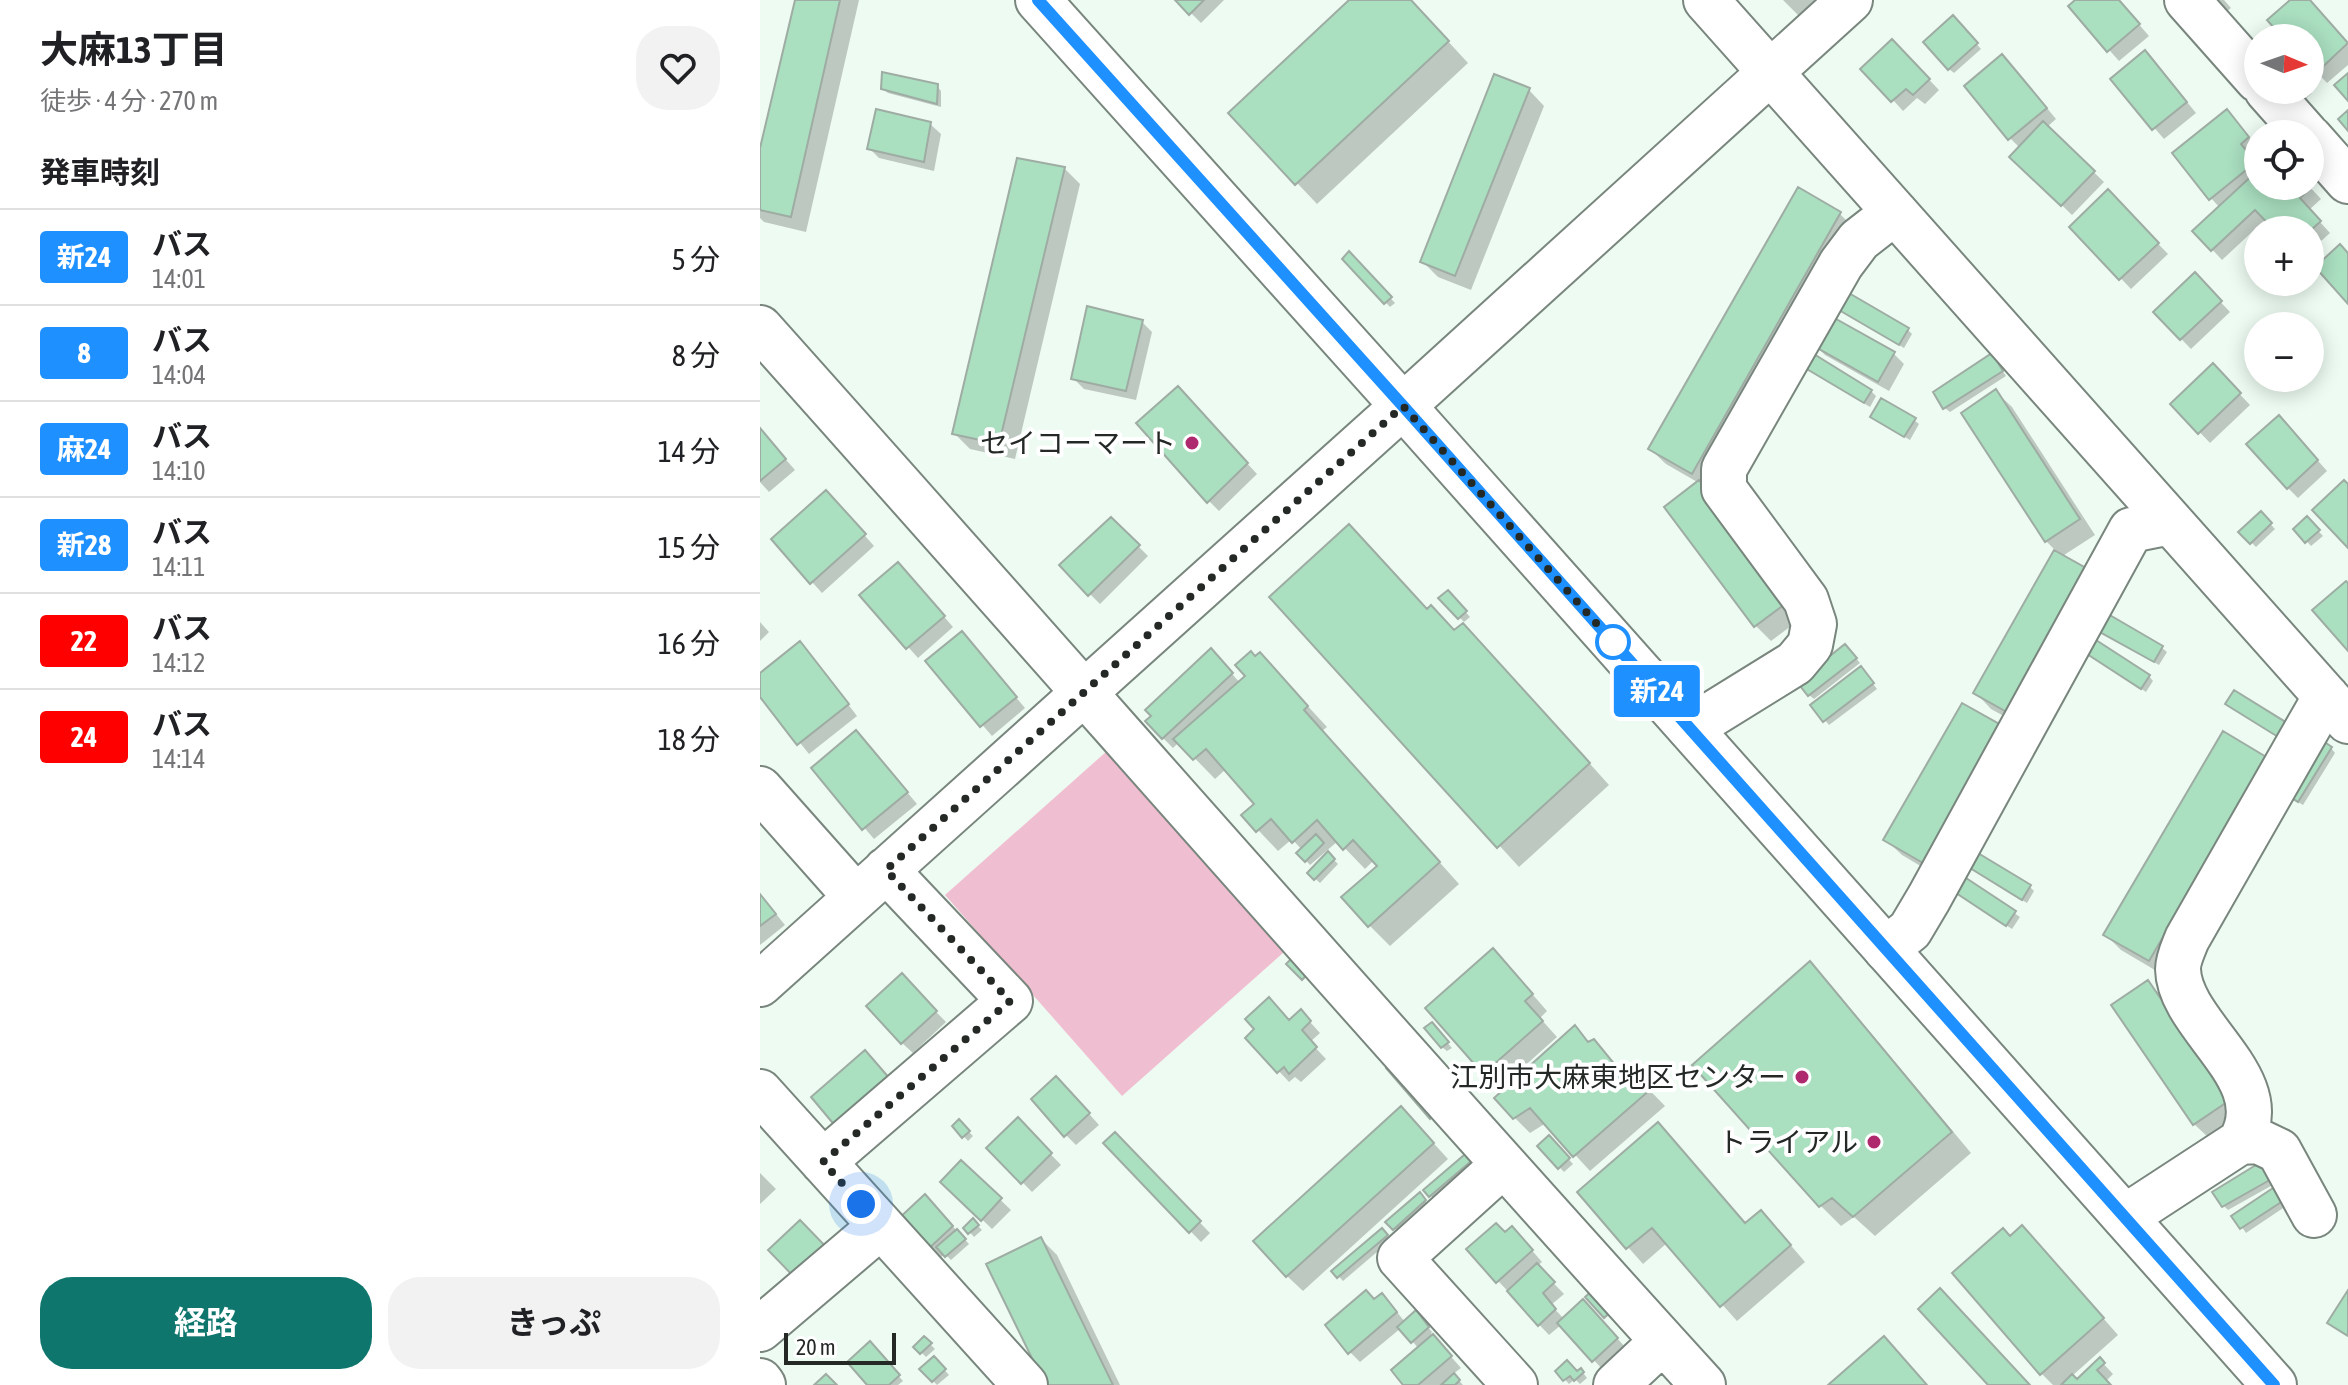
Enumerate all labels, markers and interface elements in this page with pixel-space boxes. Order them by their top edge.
north arrow [2244,24,2324,104]
map controls [2244,24,2324,392]
button: heart [636,26,720,110]
text: 大麻13丁目 [40,28,228,71]
text: 徒歩 · 4 分 · 270 m [40,86,218,116]
button: locate [2244,120,2324,200]
text: 発車時刻 [40,155,160,189]
button: + [2244,216,2324,296]
text: バス [152,227,212,261]
text: 新24 [57,241,111,273]
text: 5 分 [672,242,720,276]
text: 14:01 [152,264,206,294]
button: − [2244,312,2324,392]
text: バス [152,323,212,357]
text: 8 [77,337,91,369]
text: 8 分 [672,338,720,372]
text: 14:04 [152,360,206,390]
text: バス [152,419,212,453]
place label: セイコーマート [980,427,1176,459]
text: 麻24 [57,433,111,465]
text: 14 分 [658,434,720,468]
marker: セイコーマート [1183,434,1201,452]
text: 14:10 [152,456,206,486]
text: バス [152,515,212,549]
text: 新28 [57,529,111,561]
text: 15 分 [658,530,720,564]
text: 14:11 [152,552,206,582]
text: バス [152,611,212,645]
text: 22 [71,625,97,657]
unlabelled marker [1596,625,1630,659]
text: 16 分 [658,626,720,660]
text: 14:12 [152,648,206,678]
line badge: 新24 [1611,665,1703,717]
text: 新24 [1630,675,1684,707]
text: バス [152,707,212,741]
text: 24 [71,721,97,753]
text: 18 分 [658,722,720,756]
text: 14:14 [152,744,206,774]
place label: 江別市大麻東地区センター [1450,1061,1786,1093]
marker: 江別市大麻東地区センター [1793,1068,1811,1086]
place label: トライアル [1718,1126,1858,1158]
marker: トライアル [1865,1133,1883,1151]
your location [841,1184,881,1224]
button: 経路 [40,1277,372,1369]
button: きっぷ [388,1277,720,1369]
scale bar [784,1329,896,1365]
text: 20 m [796,1334,836,1360]

